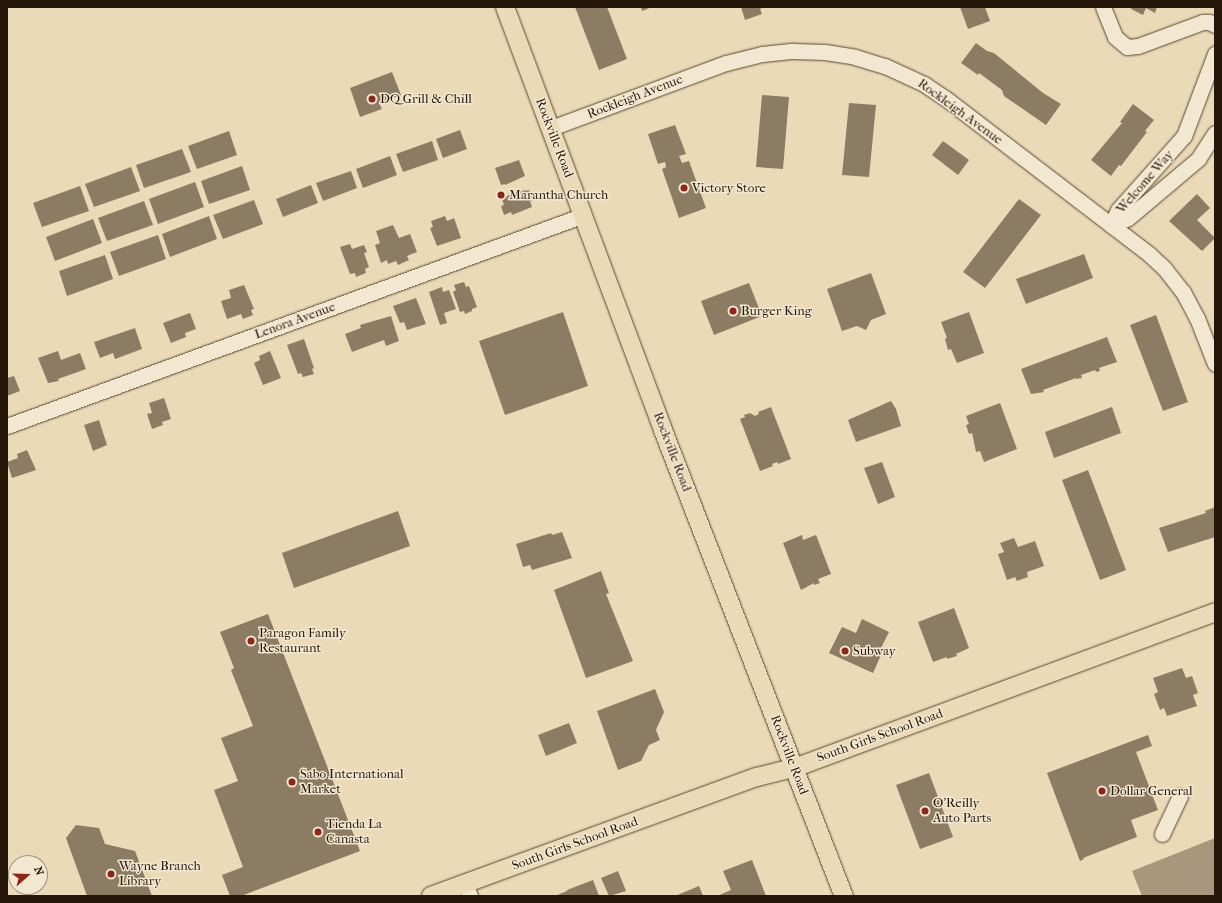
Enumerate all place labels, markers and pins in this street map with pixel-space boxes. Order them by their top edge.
place label: DQ Grill & Chill [380,91,472,107]
marker: DQ Grill & Chill [367,94,377,104]
place label: Victory Store [692,180,766,196]
marker: Victory Store [679,183,689,193]
place label: Marantha Church [509,187,608,203]
marker: Marantha Church [496,190,506,200]
place label: Burger King [741,303,812,319]
marker: Burger King [728,306,738,316]
place label: Paragon Family Restaurant [259,626,346,657]
marker: Paragon Family Restaurant [246,636,256,646]
place label: Subway [853,643,896,659]
marker: Subway [840,646,850,656]
place label: Sabo International Market [300,767,404,798]
marker: Sabo International Market [287,777,297,787]
place label: Dollar General [1110,783,1193,799]
marker: Dollar General [1097,786,1107,796]
place label: O'Reilly Auto Parts [933,796,991,827]
marker: O'Reilly Auto Parts [920,806,930,816]
place label: Tienda La Canasta [326,817,382,848]
marker: Tienda La Canasta [313,827,323,837]
place label: Wayne Branch Library [119,859,201,890]
marker: Wayne Branch Library [106,869,116,879]

